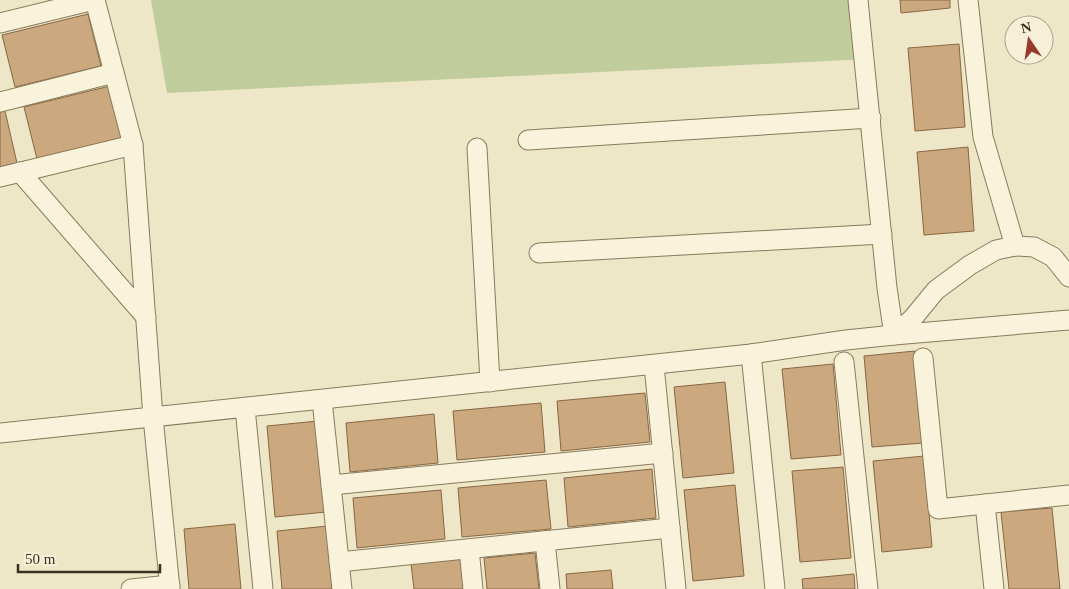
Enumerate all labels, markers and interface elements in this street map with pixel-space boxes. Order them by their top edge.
north arrow [1004,15,1054,65]
text: N [1020,19,1033,36]
scale bar [18,542,160,574]
text: 50 m [25,551,56,567]

